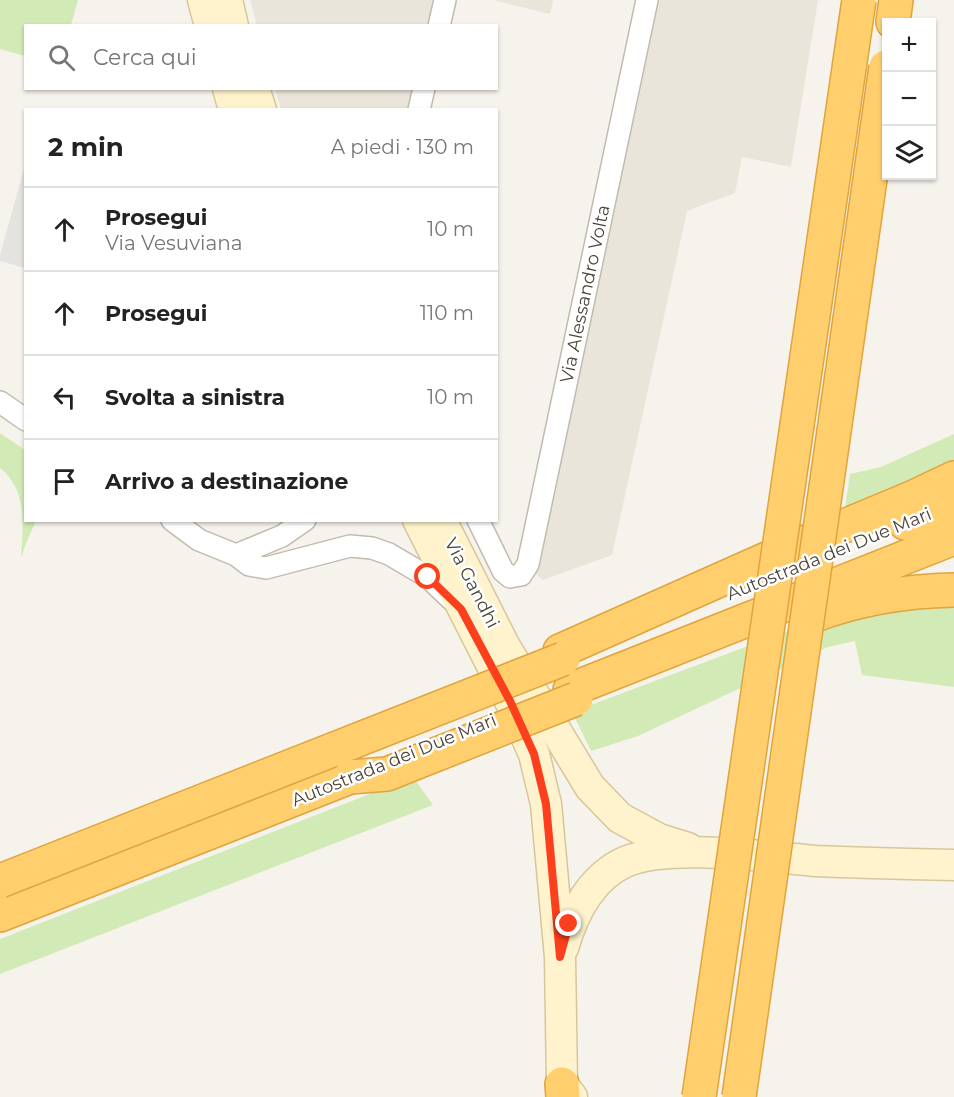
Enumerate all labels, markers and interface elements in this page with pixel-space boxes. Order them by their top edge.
map controls [882,18,936,180]
button: + [882,18,936,72]
search box [24,24,498,90]
icon: search [45,41,78,74]
text: Cerca qui [93,44,197,71]
button: − [882,72,936,126]
button: layers [882,126,936,180]
text: 2 min [48,131,124,163]
text: A piedi · 130 m [331,135,474,159]
street label: Via Alessandro Volta [555,203,615,385]
text: Prosegui [105,204,207,231]
icon: ahead [48,213,81,246]
text: 10 m [427,217,474,241]
text: Via Vesuviana [105,231,243,255]
icon: ahead [48,297,81,330]
text: Prosegui [105,300,207,327]
text: 110 m [420,301,474,325]
icon: left [48,381,81,414]
text: Svolta a sinistra [105,384,285,411]
text: 10 m [427,385,474,409]
icon: arrive [48,465,81,498]
text: Arrivo a destinazione [105,468,348,495]
street label: Autostrada dei Due Mari [723,503,935,605]
street label: Via Gandhi [440,534,504,632]
route start [414,563,440,589]
street label: Autostrada dei Due Mari [288,709,500,811]
route end [555,910,581,936]

